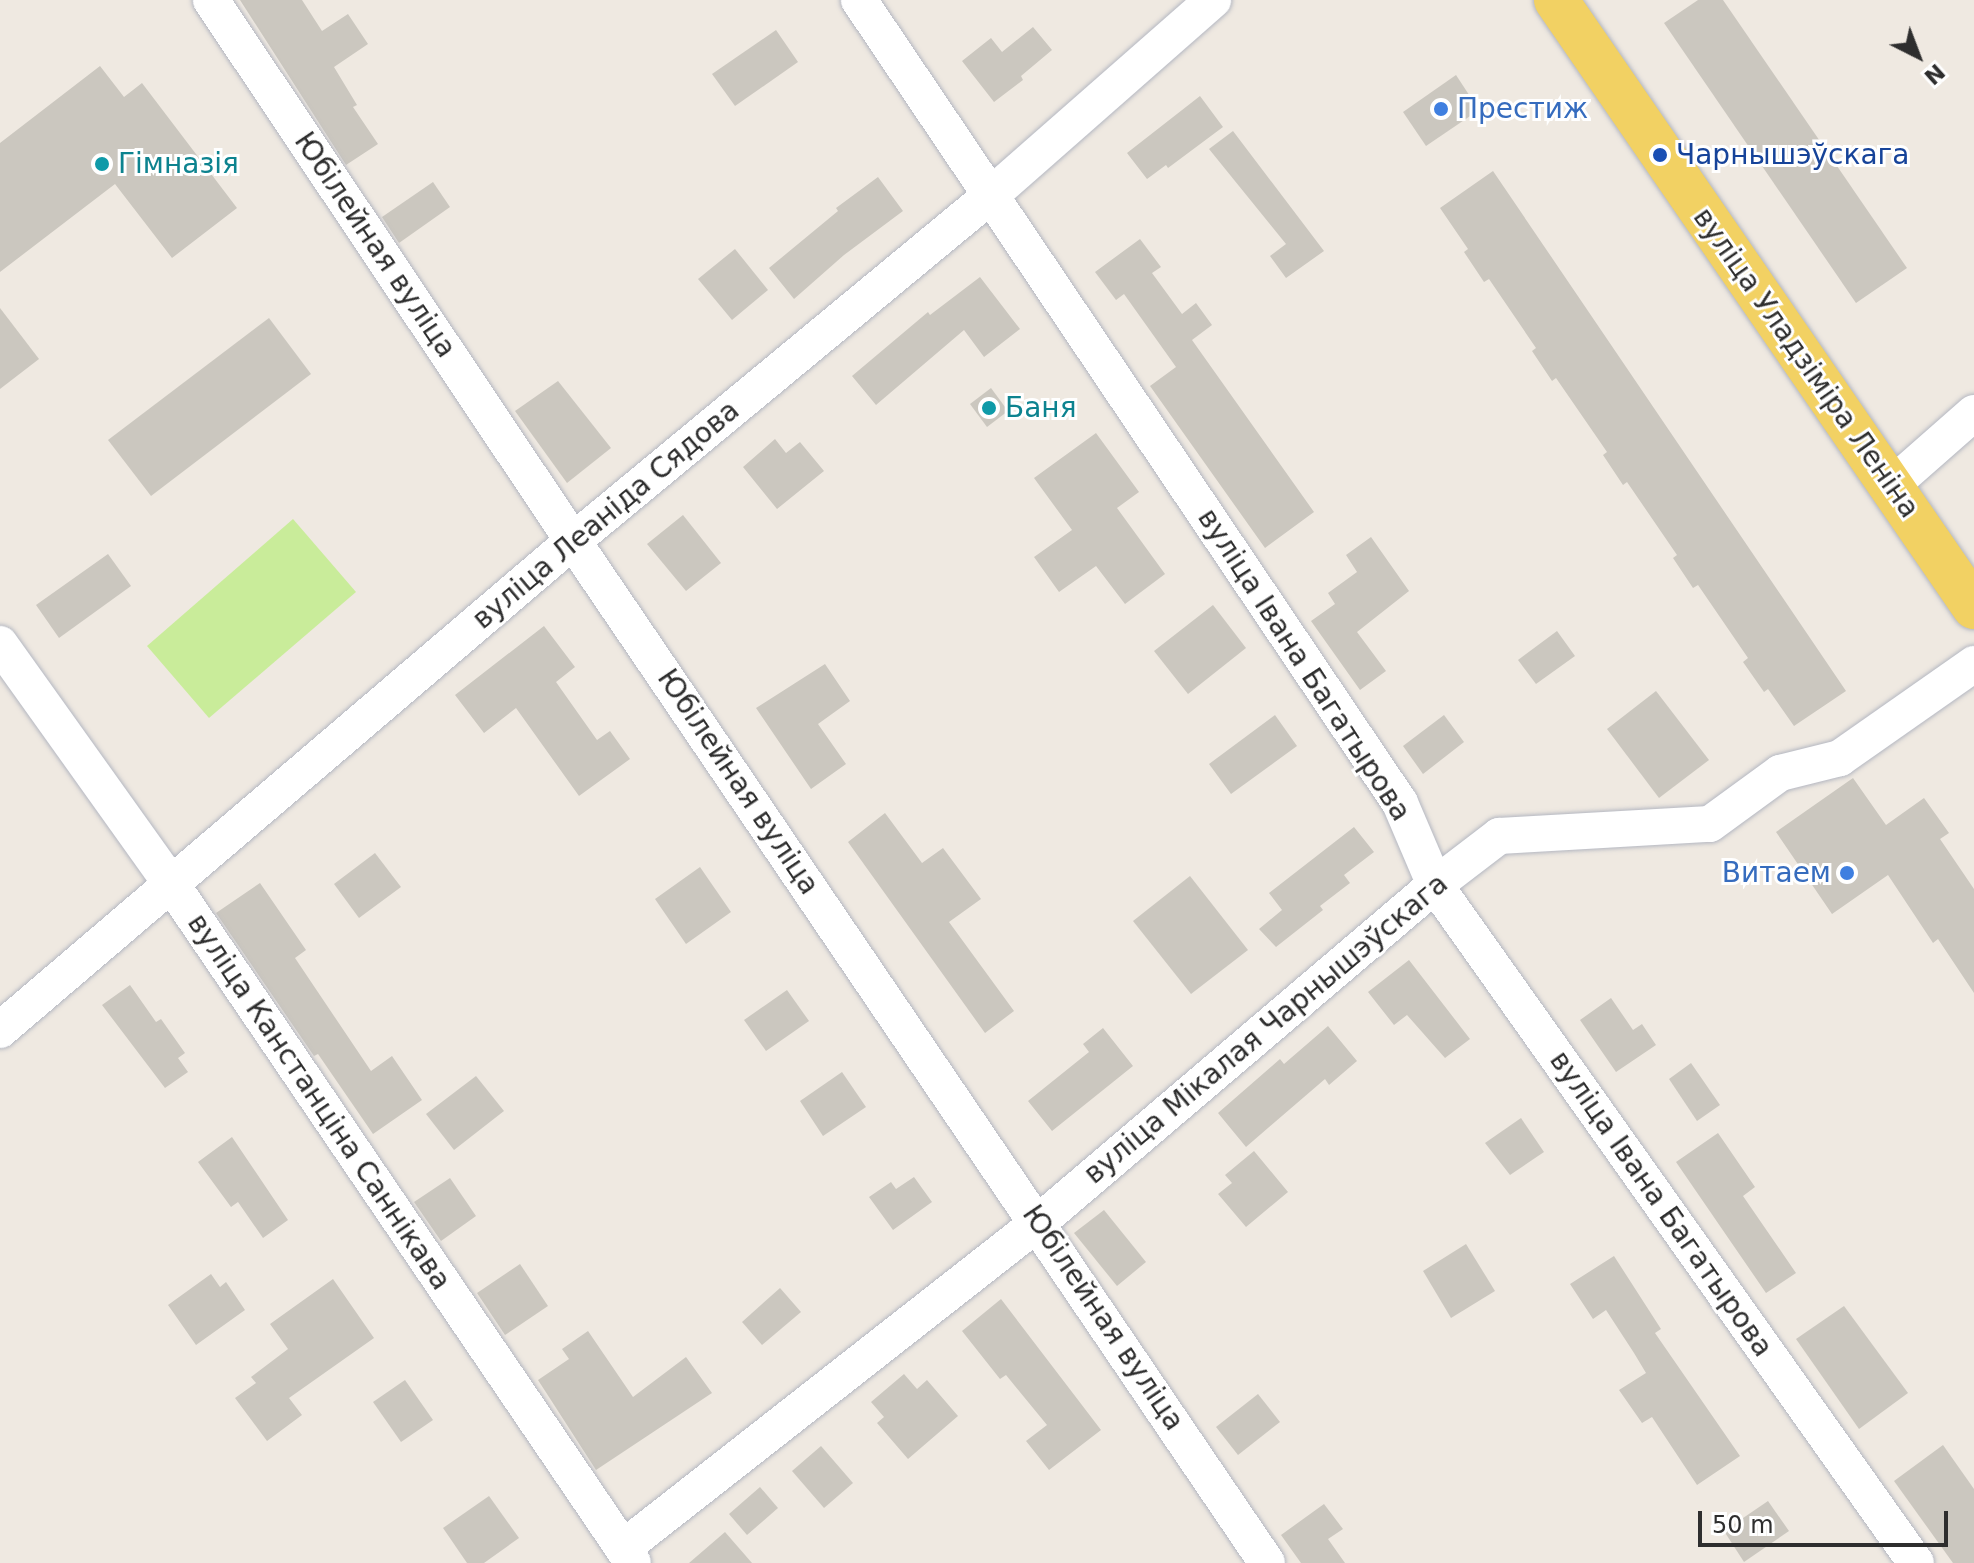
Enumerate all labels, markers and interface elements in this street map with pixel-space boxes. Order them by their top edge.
north arrow [1878,16,1958,96]
text: N [1919,59,1950,90]
place label: Престиж [1457,92,1588,126]
marker: Престиж [1432,100,1450,118]
street label: Юбілейная вуліца [287,126,463,364]
place label: Чарнышэўскага [1676,138,1909,172]
marker: Чарнышэўскага [1651,146,1669,164]
place label: Гімназія [118,147,239,181]
marker: Гімназія [93,155,111,173]
street label: вуліца Уладзіміра Леніна [1686,202,1926,524]
place label: Баня [1005,391,1077,425]
street label: вуліца Леаніда Сядова [466,394,746,636]
marker: Баня [980,399,998,417]
street label: вуліца Івана Багатырова [1190,503,1418,827]
street label: Юбілейная вуліца [650,663,826,901]
place label: Витаем [1722,856,1831,890]
marker: Витаем [1838,864,1856,882]
street label: вуліца Мікалая Чарнышэўскага [1077,867,1455,1191]
street label: вуліца Канстанціна Саннікава [180,908,458,1296]
street label: вуліца Івана Багатырова [1542,1045,1780,1363]
street label: Юбілейная вуліца [1015,1199,1191,1437]
scale bar [1702,1495,1952,1545]
text: 50 m [1712,1511,1774,1539]

